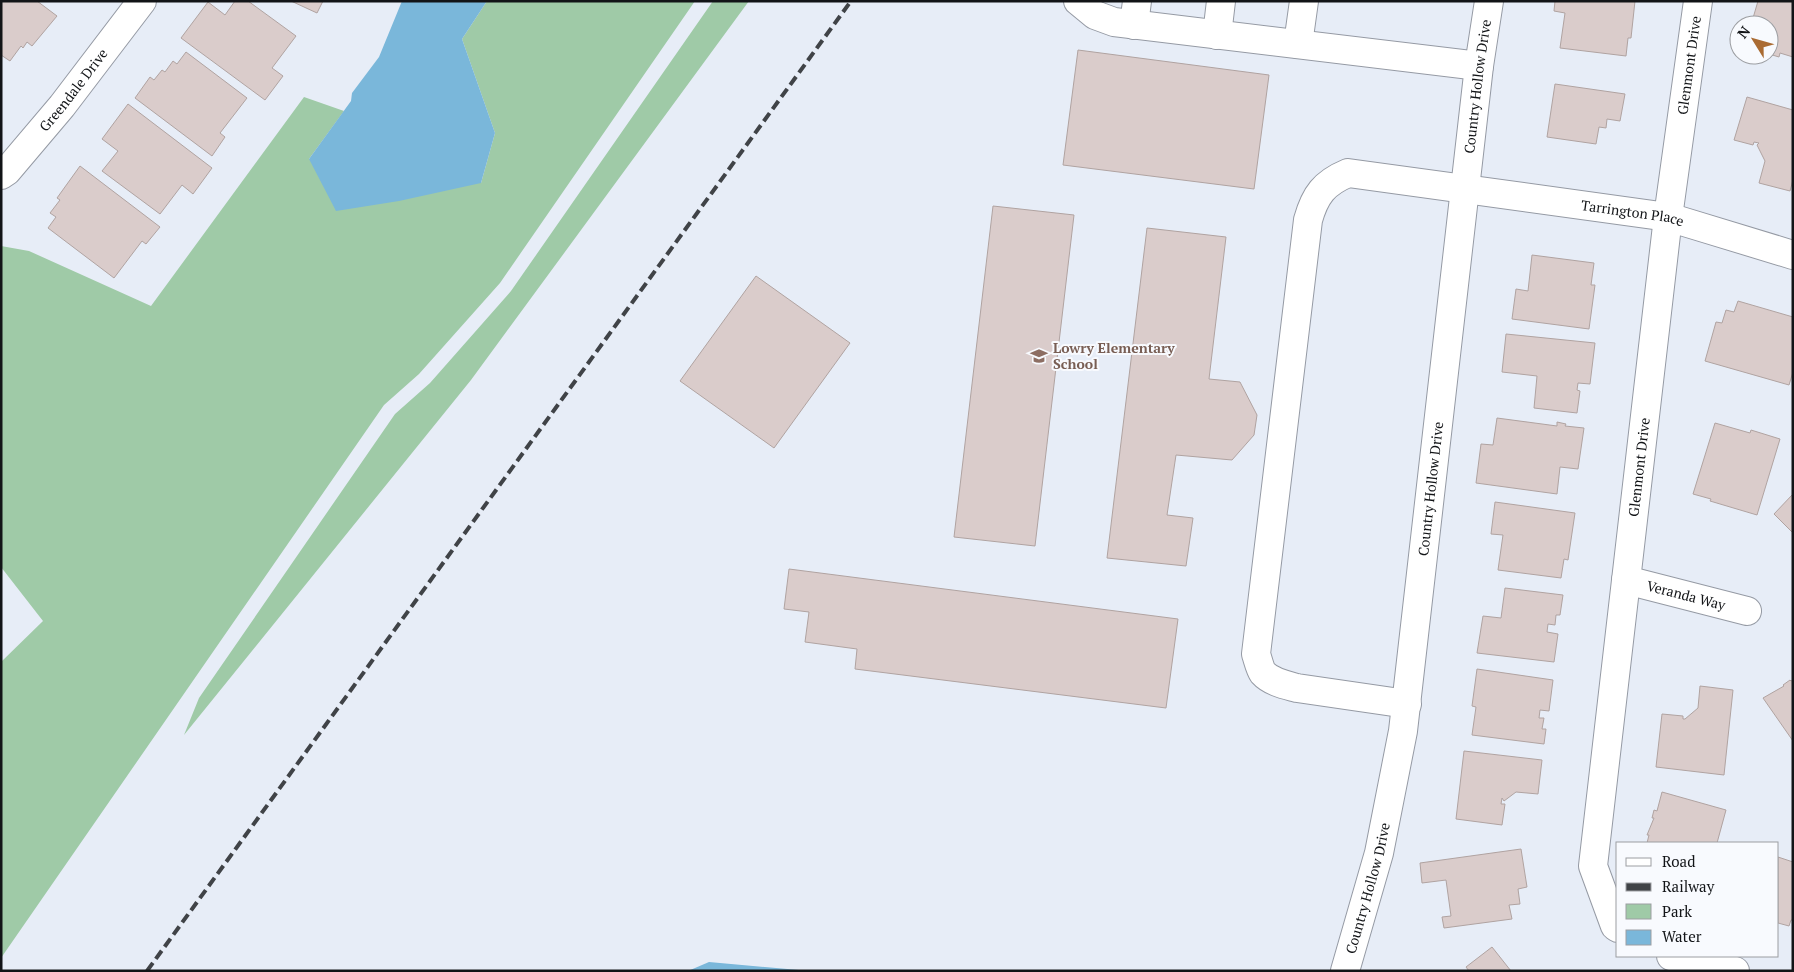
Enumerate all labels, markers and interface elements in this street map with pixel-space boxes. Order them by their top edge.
street label: Glenmont Drive [1672,15,1705,116]
north arrow [1729,15,1779,65]
street label: Country Hollow Drive [1459,18,1495,154]
text: N [1732,22,1754,42]
street label: Greendale Drive [35,44,111,135]
street label: Tarrington Place [1580,195,1686,230]
place label: Lowry Elementary School [1053,338,1175,373]
school or university icon: Lowry Elementary School [1029,346,1049,366]
street label: Glenmont Drive [1623,417,1654,518]
street label: Country Hollow Drive [1413,420,1447,557]
street label: Veranda Way [1645,576,1729,614]
street label: Country Hollow Drive [1340,821,1394,956]
legend [1616,842,1779,957]
text: Road [1662,851,1695,871]
text: Railway [1662,876,1715,896]
text: Park [1662,901,1692,921]
text: Water [1662,926,1702,946]

